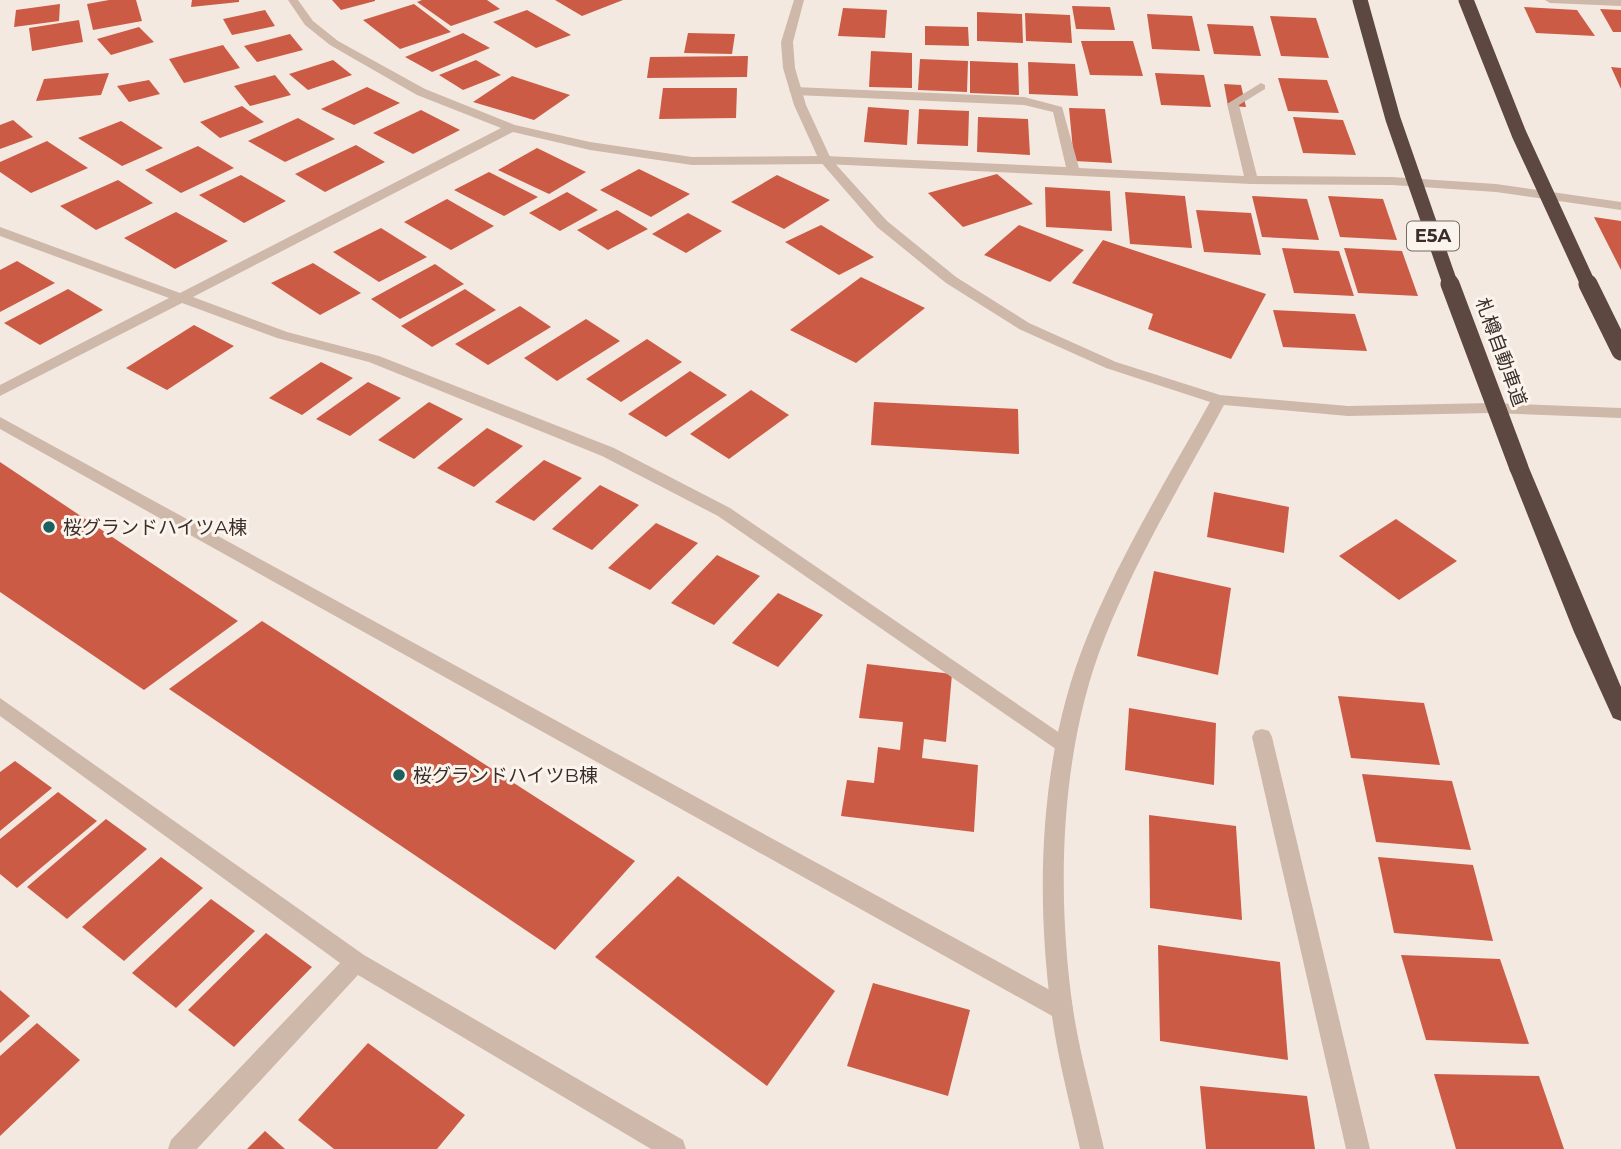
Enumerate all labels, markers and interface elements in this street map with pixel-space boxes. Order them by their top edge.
road number: E5A [1407,222,1459,250]
street label: 札樽自動車道 [1471,294,1531,410]
place label: 桜グランドハイツA棟 [63,516,247,539]
marker: 桜グランドハイツA棟 [41,519,57,535]
place label: 桜グランドハイツB棟 [413,764,598,787]
marker: 桜グランドハイツB棟 [391,767,407,783]

